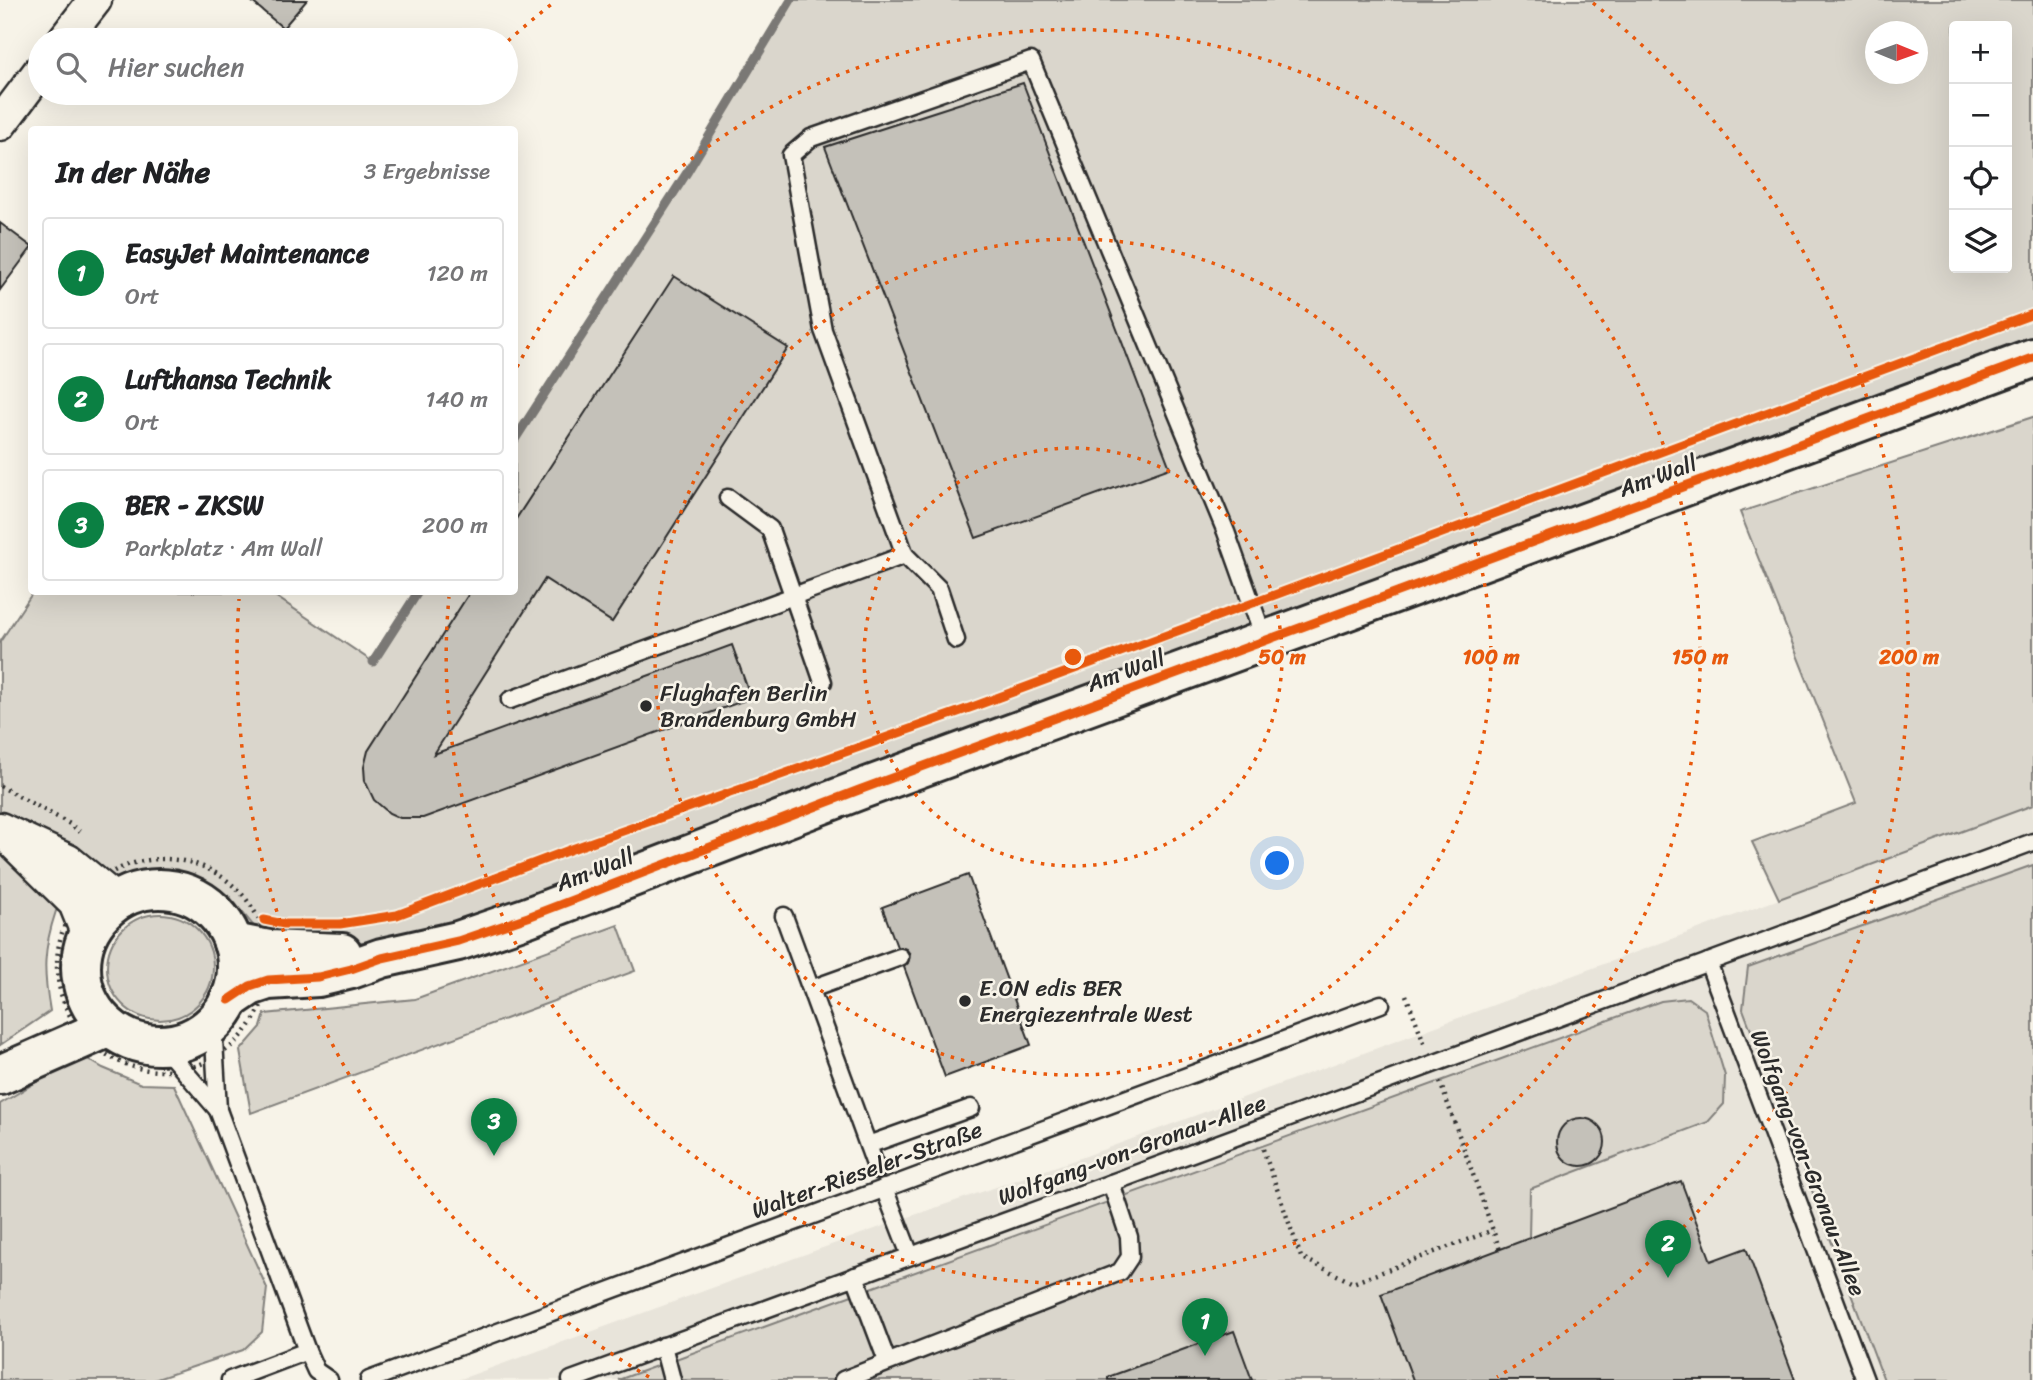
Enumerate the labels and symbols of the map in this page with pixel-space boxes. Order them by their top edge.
north arrow [1865,21,1928,84]
street label: Am Wall [1612,443,1704,509]
street label: Am Wall [1080,638,1172,704]
text: 50 m [1258,638,1307,676]
text: 100 m [1462,638,1520,676]
text: 150 m [1672,638,1729,676]
text: 200 m [1878,638,1940,676]
centre of rings [1061,645,1085,669]
place label: Flughafen Berlin Brandenburg GmbH [660,673,857,740]
marker: Flughafen Berlin Brandenburg GmbH [638,698,654,714]
street label: Am Wall [549,836,641,904]
your location [1260,846,1294,880]
place label: E.ON edis BER Energiezentrale West [979,968,1193,1035]
marker: E.ON edis BER Energiezentrale West [957,993,973,1009]
street label: Wolfgang-von-Gronau-Allee [1738,1023,1878,1303]
street label: Wolfgang-von-Gronau-Allee [992,1082,1272,1218]
pin: 3 [471,1098,517,1156]
street label: Walter-Rieseler-Straße [746,1109,988,1231]
pin: 2 [1645,1220,1691,1278]
pin: 1 [1182,1298,1228,1356]

